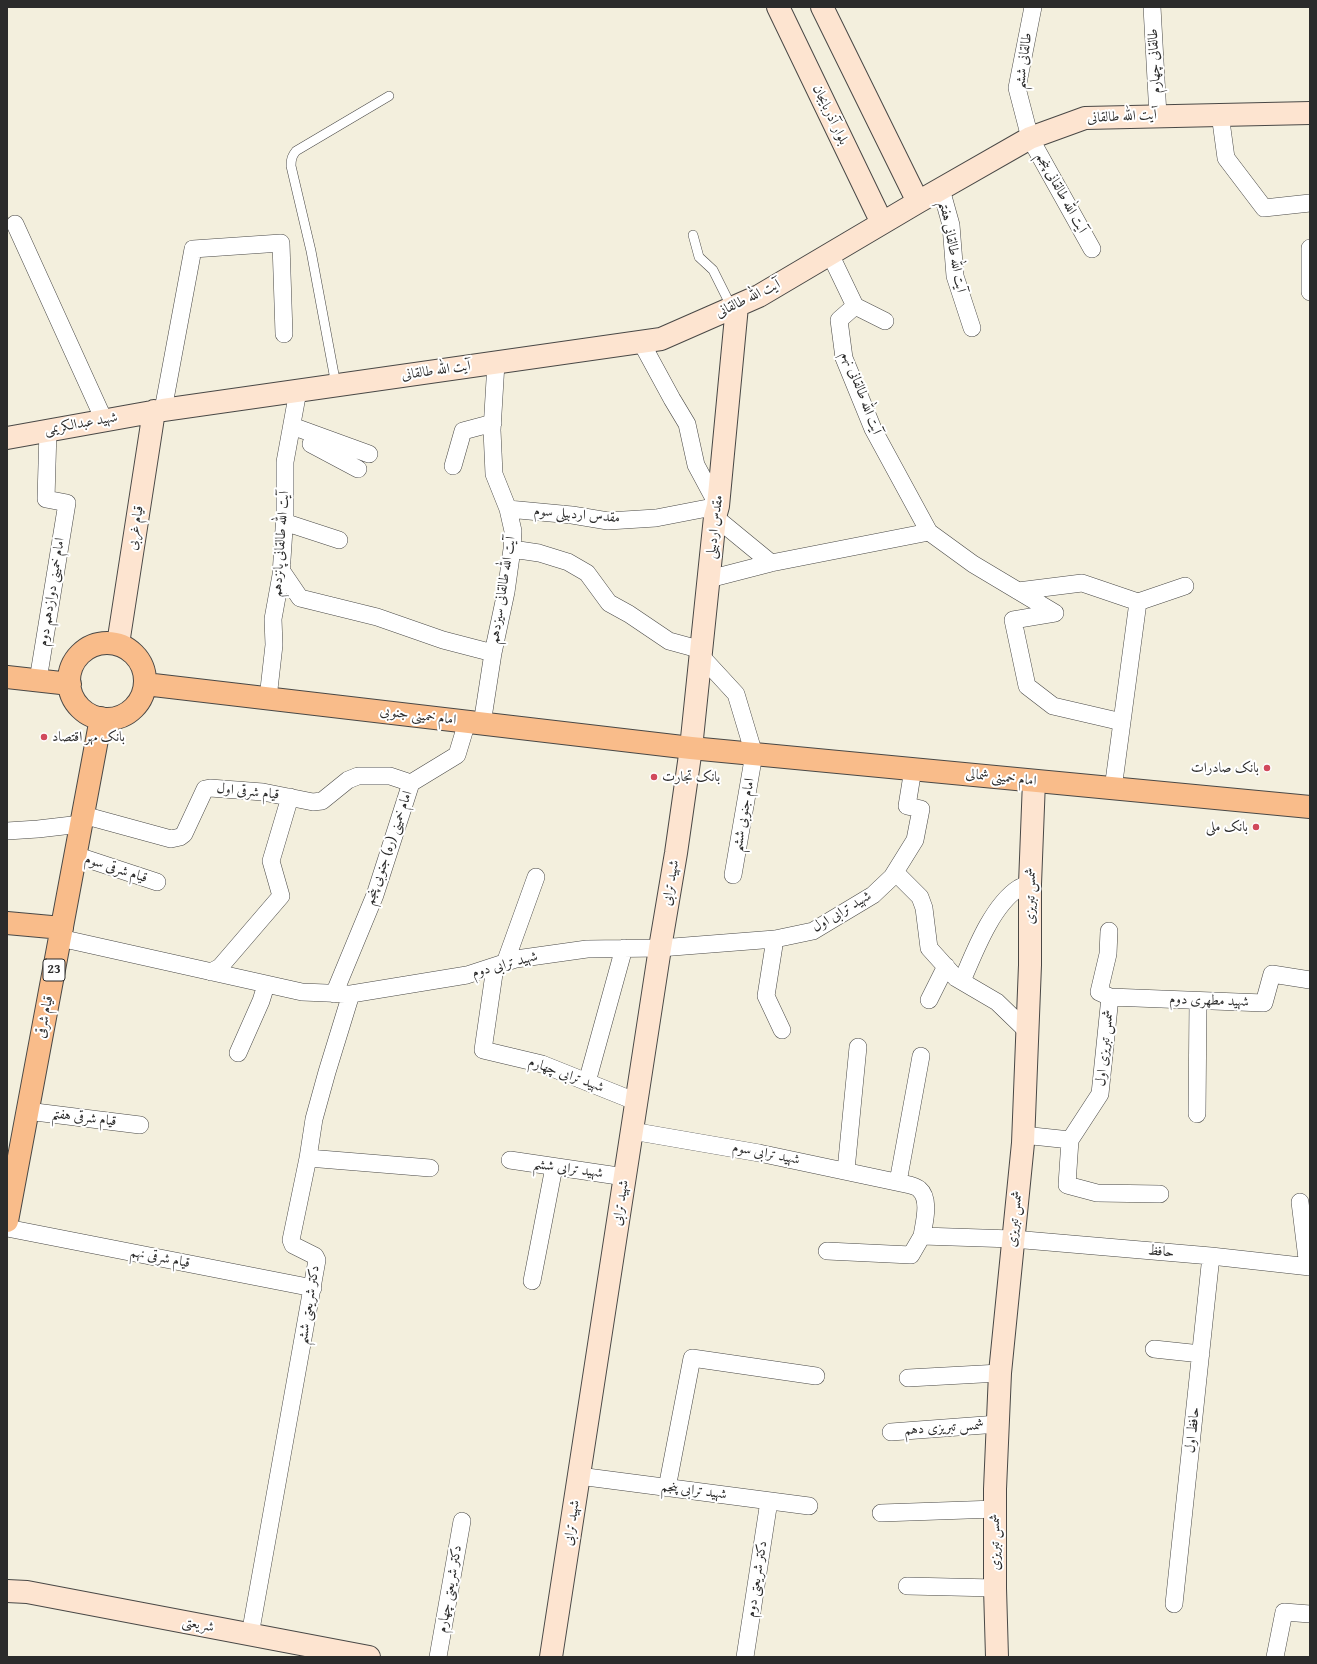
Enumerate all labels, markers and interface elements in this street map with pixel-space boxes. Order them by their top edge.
street label: طالقانی چهارم [1145,28,1165,94]
street label: طالقانی ششم [1012,32,1036,90]
street label: بلوار آذربایجان [808,82,852,148]
street label: آیت الله طالقانی [1087,107,1157,127]
street label: آیت الله طالقانی پنجم [1032,150,1090,236]
street label: آیت الله طالقانی هفتم [935,200,969,294]
street label: آیت الله طالقانی [713,276,783,322]
street label: آیت الله طالقانی نهم [837,349,885,437]
street label: آیت الله طالقانی [400,358,472,384]
street label: شهید عبدالکریمی [43,409,119,439]
street label: آیت الله طالقانی پانزدهم [269,490,293,598]
street label: مقدس اردبیلی [703,494,727,560]
street label: مقدس اردبیلی سوم [533,503,621,527]
street label: قیام غربی [124,504,148,552]
street label: آیت الله طالقانی سیزدهم [486,535,520,645]
street label: امام خمینی دوازدهم دوم [35,536,69,648]
street label: امام خمینی جنوبی [379,703,457,729]
place label: بانک مهر اقتصاد [52,729,125,745]
marker: بانک مهر اقتصاد [39,732,49,742]
place label: بانک صادرات [1191,760,1259,776]
marker: بانک صادرات [1262,763,1272,773]
street label: امام خمینی شمالی [965,766,1037,790]
place label: بانک تجارت [662,769,720,785]
marker: بانک تجارت [649,772,659,782]
street label: امام جنوبی ششم [729,777,759,853]
street label: قیام شرقی اول [216,780,280,804]
street label: امام خمینی (ره) جنوبی پنجم [362,789,416,907]
place label: بانک ملی [1206,819,1248,835]
marker: بانک ملی [1251,822,1261,832]
street label: قیام شرقی سوم [83,851,149,887]
street label: شهید ترابی [659,859,683,907]
street label: شمس تبریزی [1022,867,1040,925]
street label: شهید ترابی اول [809,888,875,936]
street label: شهید ترابی دوم [470,948,540,982]
road number: 23 [43,959,65,981]
street label: شهید مطهری دوم [1169,991,1249,1011]
street label: قیام شرقی [33,994,57,1040]
street label: شمس تبریزی اول [1093,1009,1117,1087]
street label: شهید ترابی چهارم [526,1054,606,1096]
street label: قیام شرقی هفتم [51,1106,117,1130]
street label: شهید ترابی سوم [731,1139,801,1169]
street label: شهید ترابی ششم [532,1156,604,1182]
street label: شهید ترابی [609,1179,633,1227]
street label: شمس تبریزی [1004,1190,1026,1248]
street label: حافظ [1147,1242,1175,1262]
street label: قیام شرقی نهم [129,1244,191,1272]
street label: دکتر شریعتی ششم [294,1264,324,1346]
street label: حافظ اول [1182,1406,1204,1454]
street label: شمس تبریزی دهم [904,1417,984,1439]
street label: شهید ترابی پنجم [660,1479,728,1503]
street label: شهید ترابی [560,1499,584,1547]
street label: شمس تبریزی [987,1514,1003,1570]
street label: دکتر شریعتی دوم [743,1540,771,1618]
street label: دکتر شریعتی چهارم [434,1544,466,1634]
street label: شریعتی [181,1614,215,1636]

